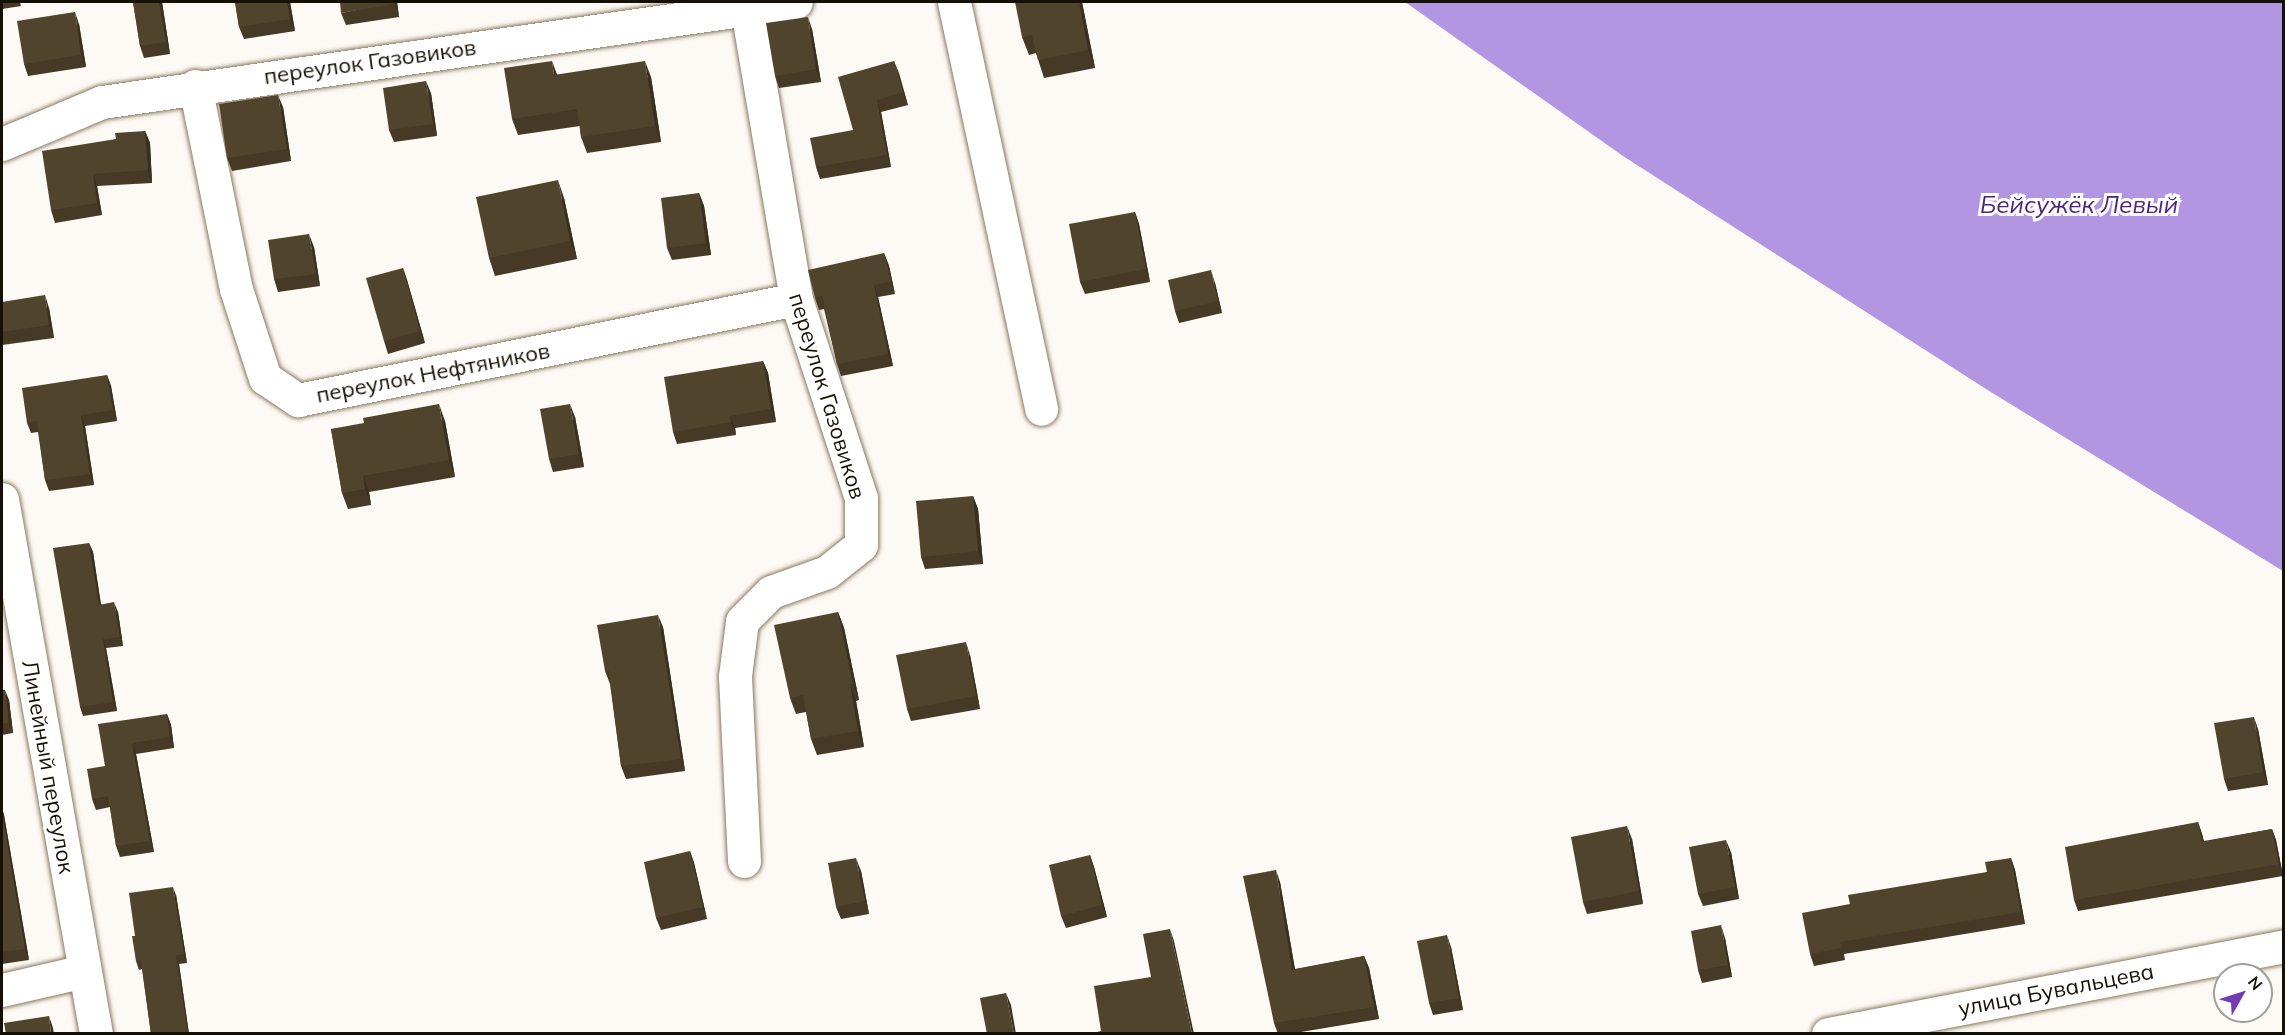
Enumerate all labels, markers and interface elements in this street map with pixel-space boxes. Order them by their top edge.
street label: переулок Газовиков [262,34,478,90]
water label: Бейсужёк Левый [1980,191,2178,219]
street label: переулок Газовиков [783,290,871,502]
street label: переулок Нефтяников [314,337,552,409]
street label: Линейный переулок [16,658,80,876]
street label: улица Бувальцева [1956,958,2156,1022]
north arrow [2213,963,2273,1023]
text: N [2244,972,2267,994]

